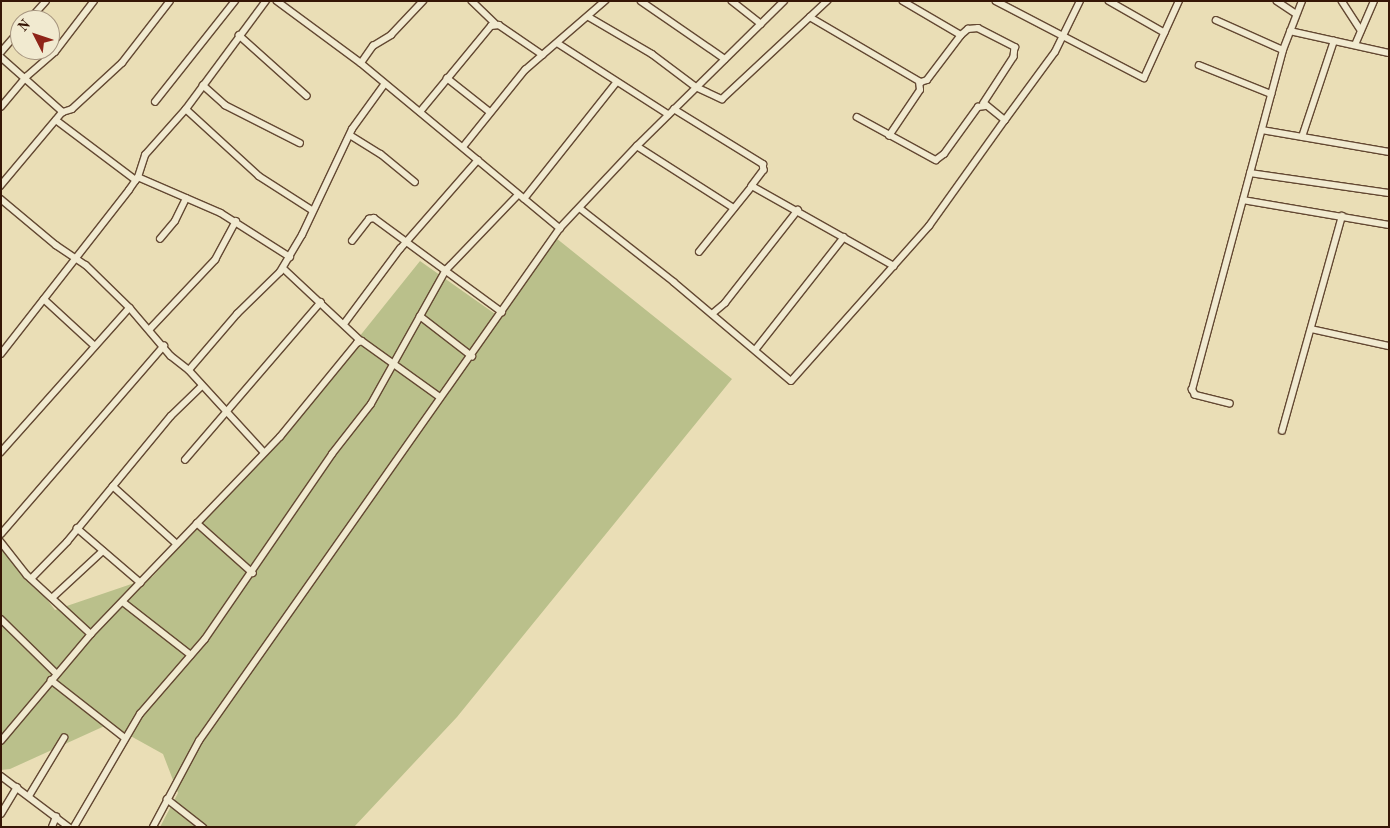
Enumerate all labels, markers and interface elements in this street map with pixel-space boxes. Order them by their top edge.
north arrow [10,10,60,60]
text: N [16,17,33,34]

